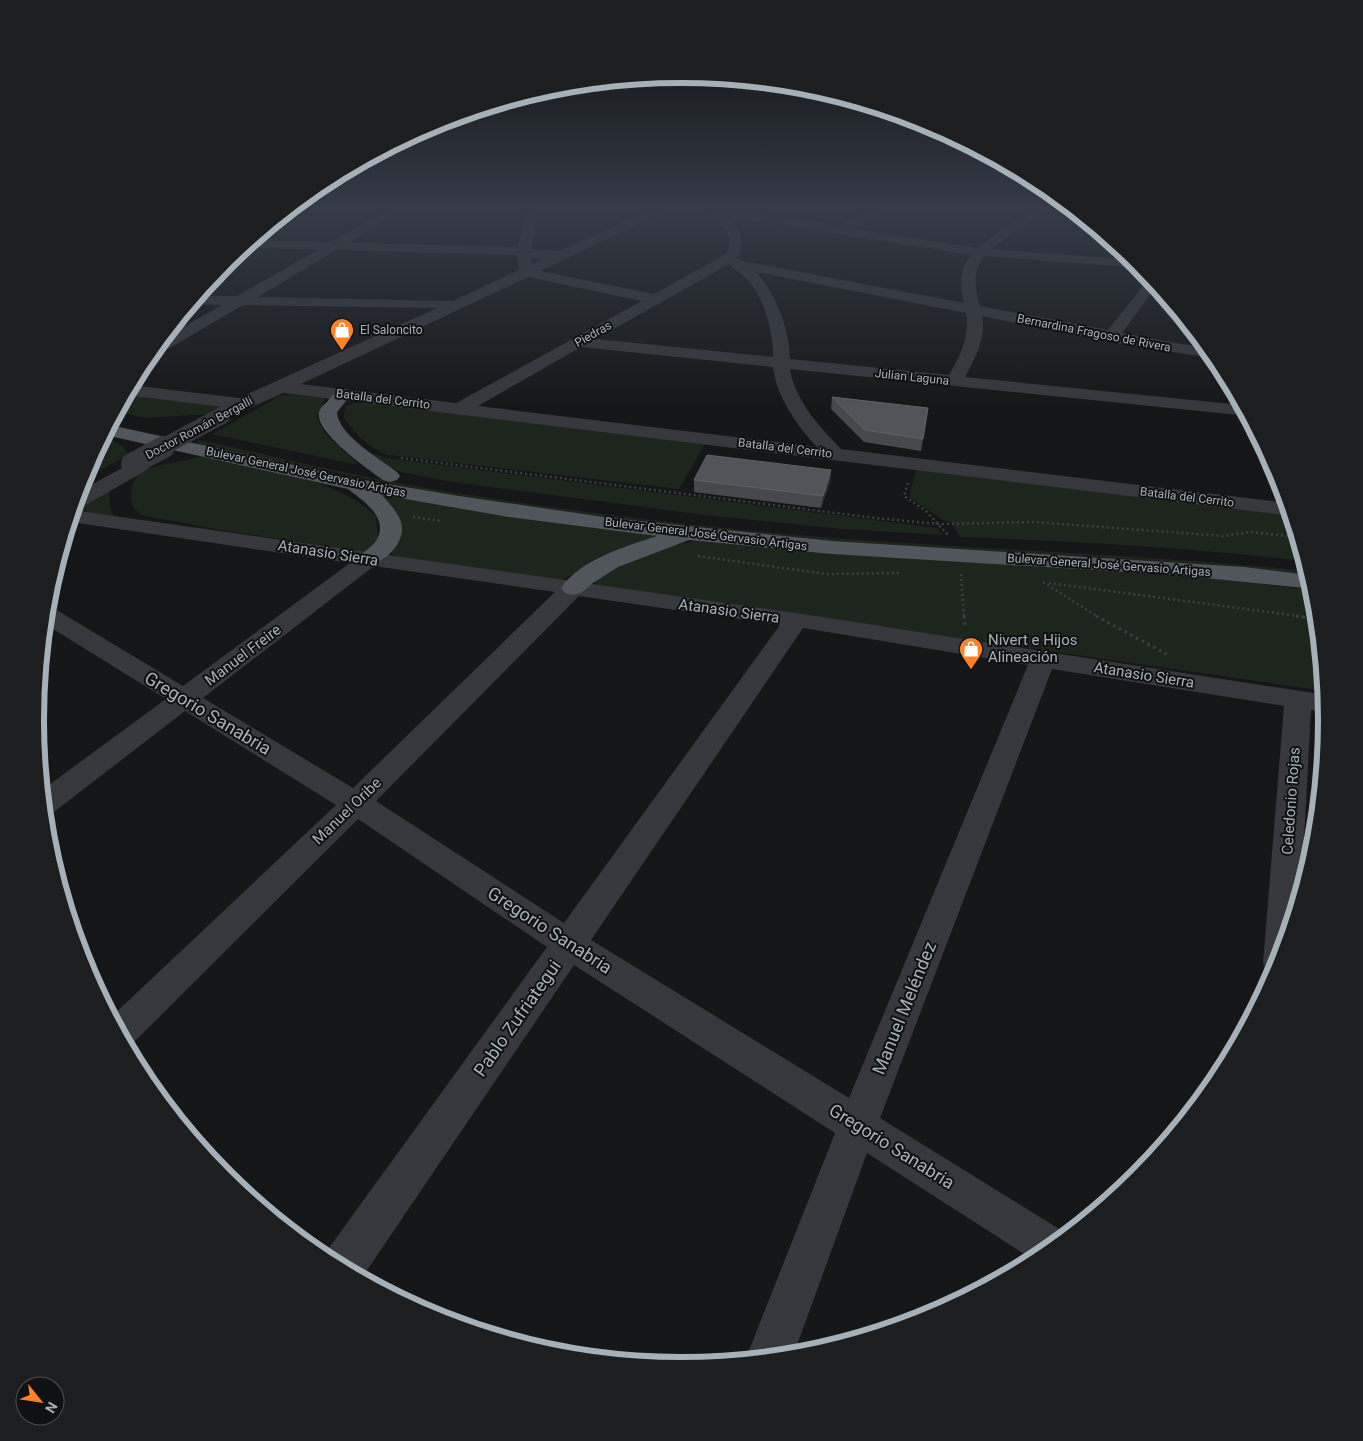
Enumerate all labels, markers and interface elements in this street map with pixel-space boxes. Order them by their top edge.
street label: Bernardina Fragoso de Rivera [1016,311,1172,355]
shop icon: El Saloncito [329,317,355,351]
street label: Piedras [572,318,614,350]
place label: El Saloncito [360,323,423,337]
street label: Julian Laguna [874,366,950,388]
street label: Batalla del Cerrito [335,386,431,412]
street label: Doctor Román Bergalli [143,394,255,462]
street label: Batalla del Cerrito [737,435,833,461]
street label: Bulevar General José Gervasio Artigas [205,444,407,500]
street label: Batalla del Cerrito [1139,484,1235,510]
street label: Bulevar General José Gervasio Artigas [604,515,808,553]
street label: Atanasio Sierra [277,536,379,570]
street label: Bulevar General José Gervasio Artigas [1007,551,1211,579]
street label: Atanasio Sierra [678,595,780,627]
street label: Manuel Freire [201,621,285,689]
place label: Nivert e Hijos Alineación [988,631,1077,666]
shop icon: Nivert e Hijos Alineación [958,636,984,670]
street label: Atanasio Sierra [1093,658,1195,692]
street label: Gregorio Sanabria [141,667,275,759]
street label: Celedonio Rojas [1278,747,1304,855]
street label: Manuel Oribe [309,774,385,848]
street label: Gregorio Sanabria [484,882,616,978]
street label: Manuel Meléndez [868,938,940,1078]
street label: Pablo Zufriategui [469,956,565,1080]
street label: Gregorio Sanabria [825,1099,959,1193]
north arrow [15,1376,65,1426]
text: N [42,1399,61,1416]

